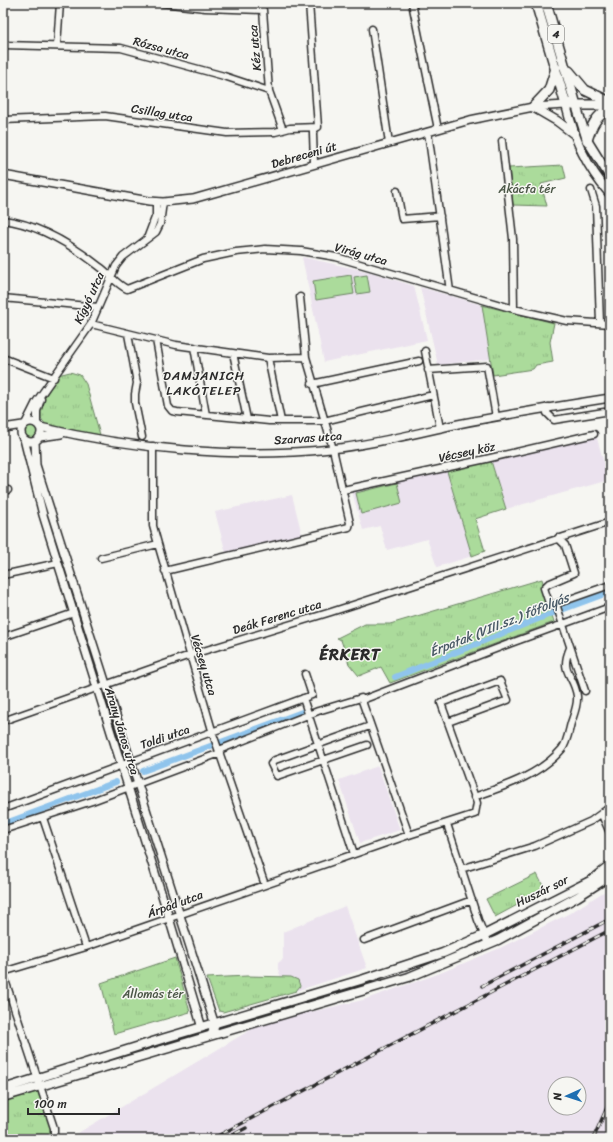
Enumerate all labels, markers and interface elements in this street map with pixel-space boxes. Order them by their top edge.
street label: Kéz utca [242,23,268,72]
road number: 4 [548,25,564,43]
street label: Rózsa utca [131,30,191,66]
street label: Csillag utca [130,97,194,129]
street label: Debreceni út [269,135,339,175]
park label: Akácfa tér [498,178,557,200]
street label: Virág utca [332,236,390,272]
street label: Kígyó utca [67,267,111,328]
district label: DAMJANICH LAKÓTELEP [163,364,245,402]
street label: Szarvas utca [273,425,343,451]
street label: Vécsey köz [437,435,498,469]
water label: Érpatak (VIII.sz.) főfolyás [426,585,574,663]
street label: Deák Ferenc utca [230,593,325,641]
street label: Vécsey utca [184,632,224,698]
district label: ÉRKERT [319,640,381,669]
street label: Arany János utca [98,683,146,778]
street label: Toldi utca [137,718,193,756]
street label: Huszár sor [512,868,573,913]
street label: Árpád utca [143,883,207,925]
park label: Állomás tér [121,983,185,1005]
north arrow [547,1076,587,1116]
scale bar [28,1090,119,1116]
text: N [548,1092,567,1102]
text: 100 m [34,1093,67,1115]

